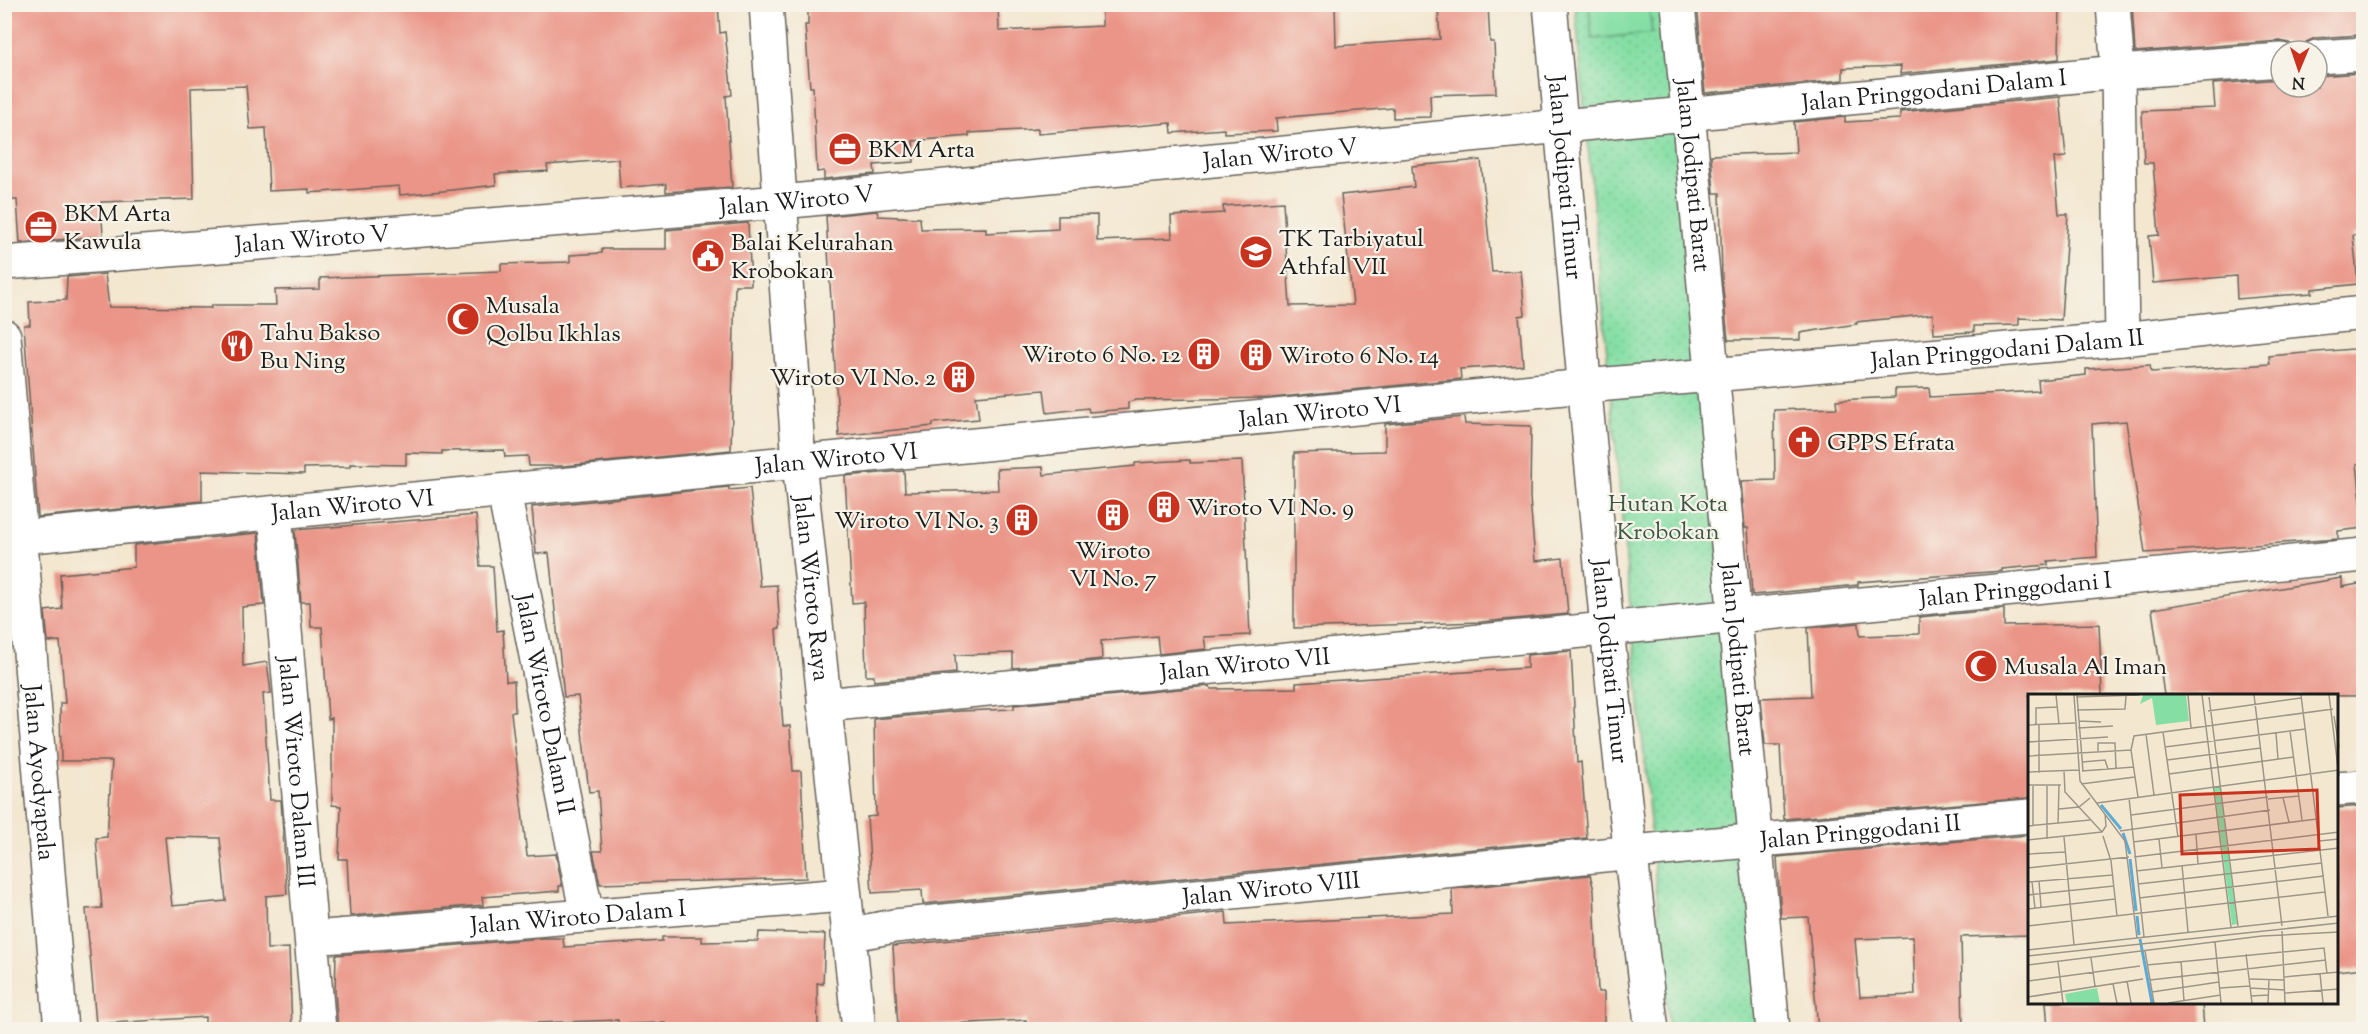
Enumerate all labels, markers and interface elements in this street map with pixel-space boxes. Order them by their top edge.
north arrow [2269,39,2329,99]
street label: Jalan Pringgodani Dalam I [1798,62,2068,122]
text: N [2292,70,2305,93]
street label: Jalan Jodipati Timur [1537,72,1590,281]
street label: Jalan Jodipati Barat [1666,75,1718,273]
office icon: BKM Arta [827,131,863,167]
street label: Jalan Wiroto V [1200,131,1359,180]
place label: BKM Arta [868,134,975,168]
street label: Jalan Wiroto V [716,178,875,226]
place label: BKM Arta Kawula [64,198,171,260]
office icon: BKM Arta Kawula [23,209,59,245]
street label: Jalan Wiroto V [232,218,391,264]
place label: TK Tarbiyatul Athfal VII [1279,223,1424,285]
place label: Balai Kelurahan Krobokan [731,227,894,289]
school or university icon: TK Tarbiyatul Athfal VII [1238,234,1274,270]
public building icon: Balai Kelurahan Krobokan [690,238,726,274]
place label: Musala Qolbu Ikhlas [486,290,621,352]
mosque icon: Musala Qolbu Ikhlas [445,301,481,337]
place label: Tahu Bakso Bu Ning [260,317,380,379]
street label: Jalan Pringgodani Dalam II [1867,322,2146,380]
restaurant icon: Tahu Bakso Bu Ning [219,328,255,364]
building icon: Wiroto 6 No. 12 [1186,336,1222,372]
building icon: Wiroto 6 No. 14 [1238,337,1274,373]
place label: Wiroto 6 No. 12 [1022,339,1181,373]
place label: Wiroto 6 No. 14 [1279,340,1439,374]
building icon: Wiroto VI No. 2 [941,359,977,395]
place label: Wiroto VI No. 2 [770,362,936,396]
street label: Jalan Wiroto VI [1235,389,1403,439]
church icon: GPPS Efrata [1786,424,1822,460]
place label: GPPS Efrata [1827,427,1955,461]
street label: Jalan Wiroto VI [752,436,919,485]
street label: Jalan Wiroto VI [268,482,435,532]
park label: Hutan Kota Krobokan [1608,488,1728,550]
building icon: Wiroto VI No. 9 [1146,489,1182,525]
street label: Jalan Wiroto Raya [783,492,837,683]
place label: Wiroto VI No. 9 [1187,492,1354,526]
building icon: Wiroto VI No. 7 [1095,497,1131,533]
building icon: Wiroto VI No. 3 [1004,502,1040,538]
place label: Wiroto VI No. 3 [834,505,999,539]
place label: Wiroto VI No. 7 [1070,535,1156,597]
street label: Jalan Jodipati Timur [1581,556,1636,765]
street label: Jalan Jodipati Barat [1711,559,1763,757]
street label: Jalan Pringgodani I [1916,565,2113,617]
street label: Jalan Wiroto Dalam II [505,589,582,818]
street label: Jalan Wiroto VII [1157,641,1332,691]
mosque icon: Musala Al Iman [1963,648,1999,684]
place label: Musala Al Iman [2004,651,2167,685]
street label: Jalan Wiroto Dalam III [268,653,322,889]
street label: Jalan Ayodyapala [14,681,62,862]
inset map [2028,694,2338,1004]
street label: Jalan Pringgodani II [1757,807,1962,859]
street label: Jalan Wiroto VIII [1179,864,1362,916]
street label: Jalan Wiroto Dalam I [467,893,688,944]

